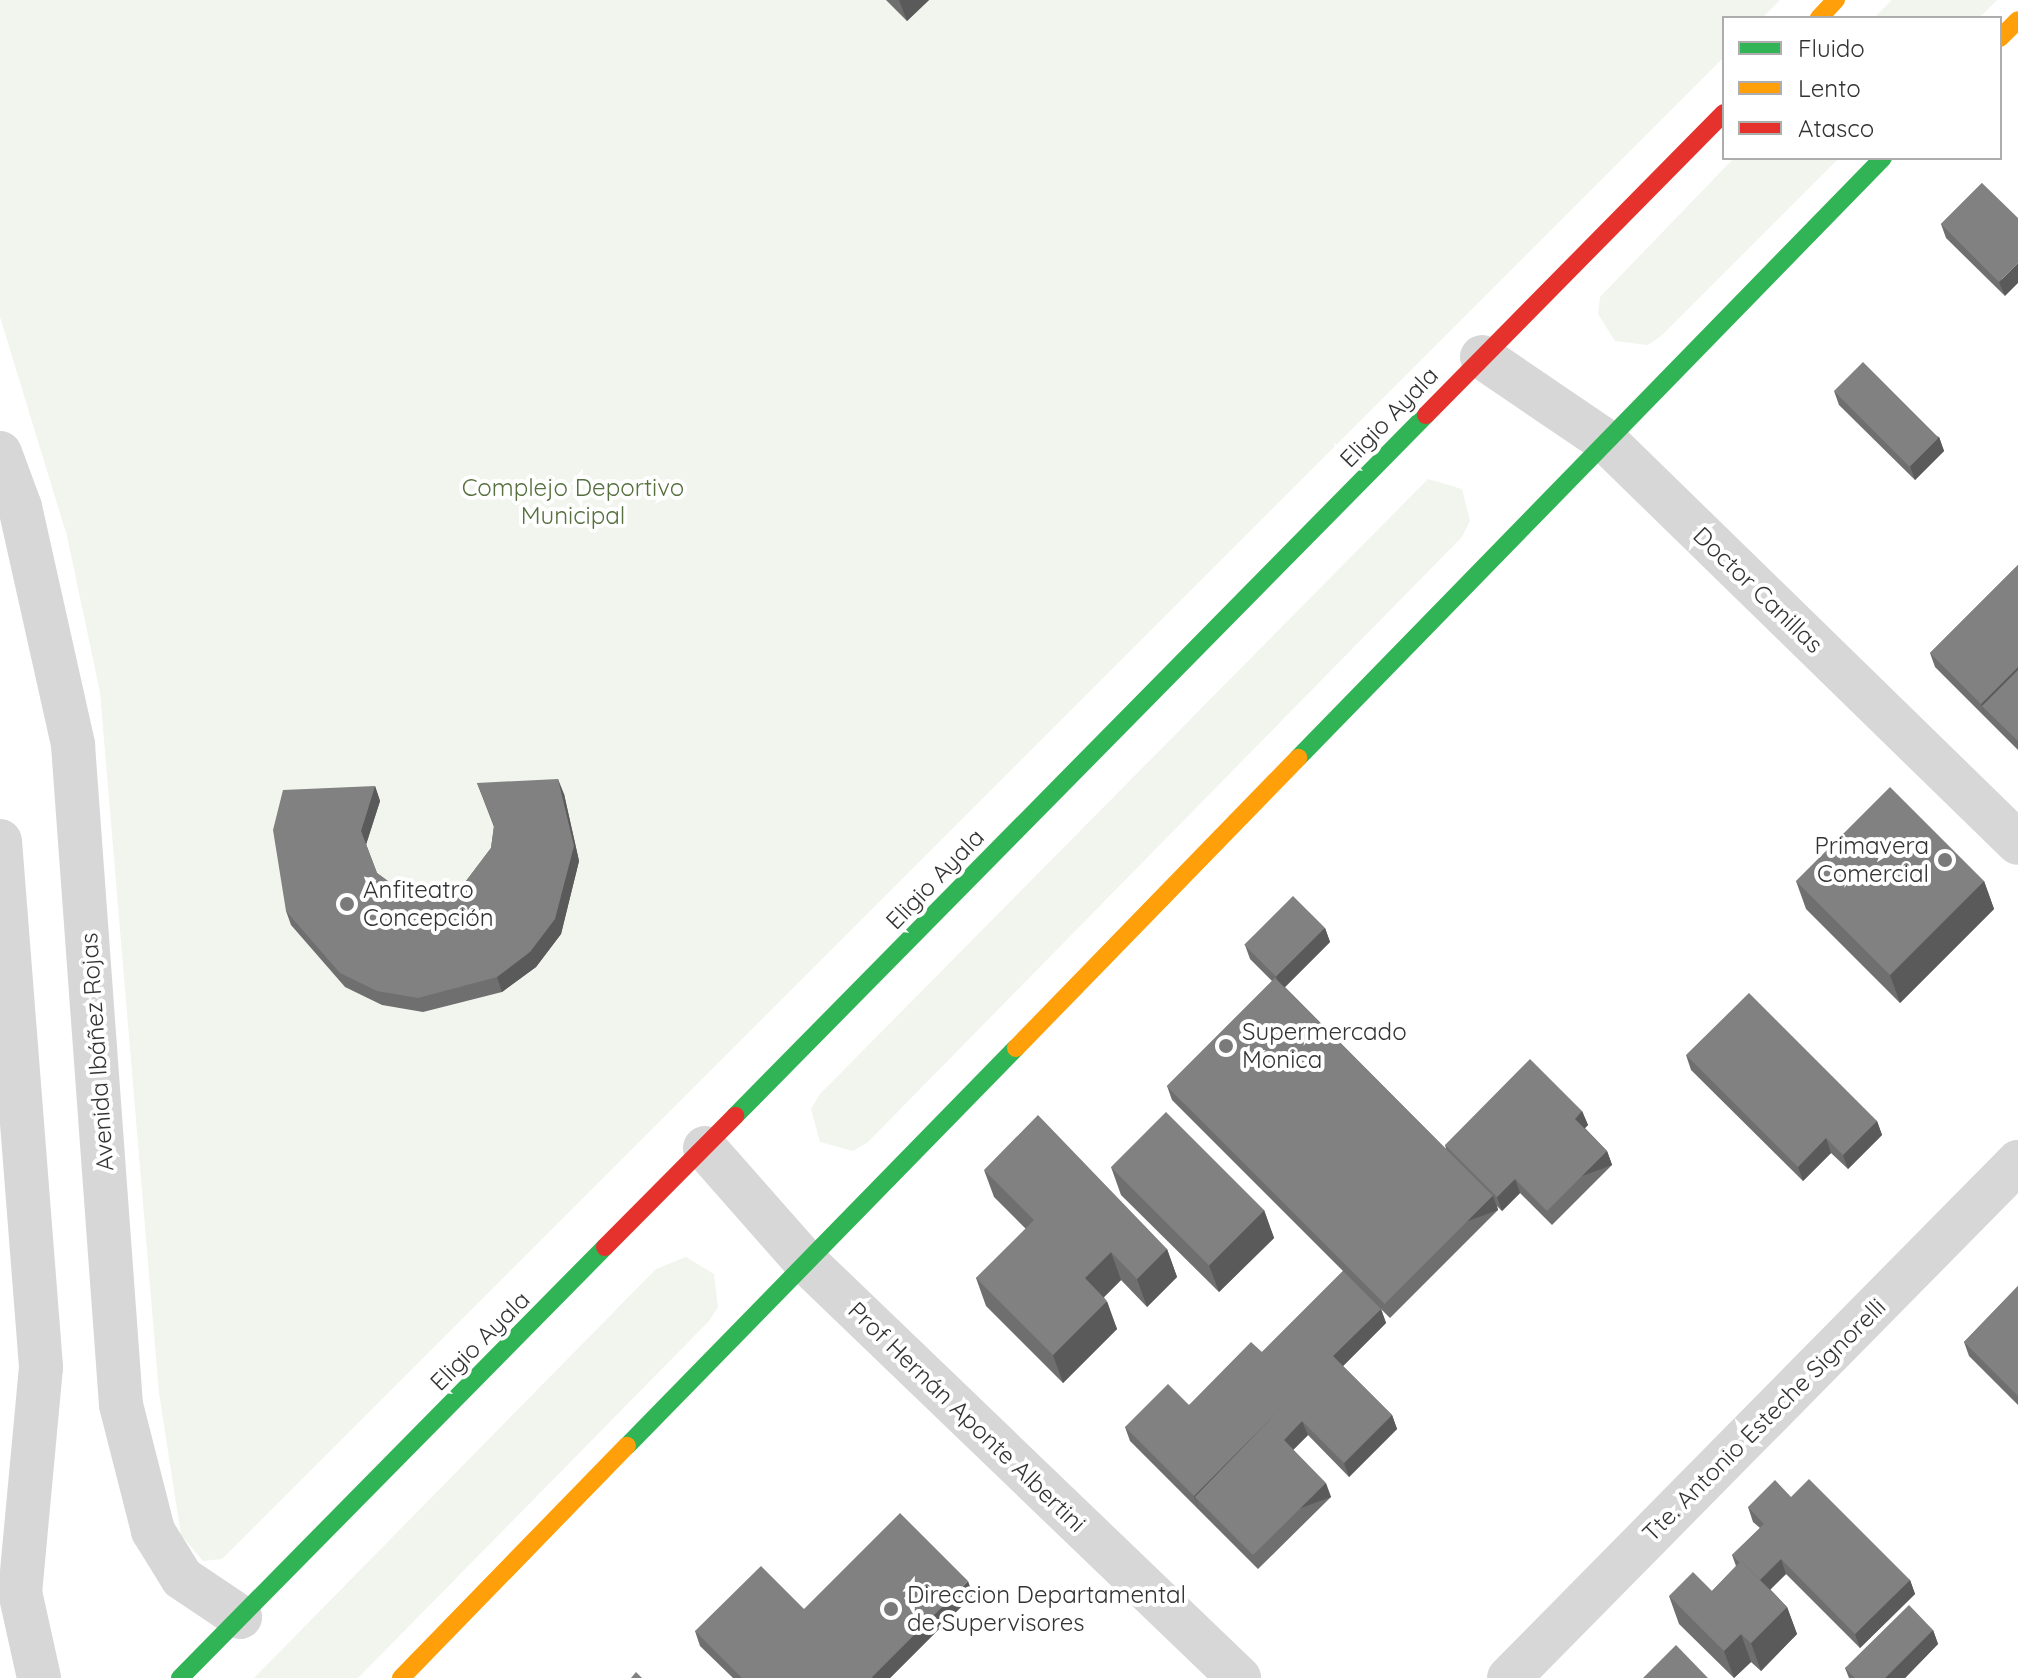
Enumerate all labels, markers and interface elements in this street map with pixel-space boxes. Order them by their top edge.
legend [1722,16,2002,160]
text: Fluido [1798,33,1865,63]
text: Lento [1798,73,1861,103]
text: Atasco [1798,113,1874,143]
street label: Eligio Ayala [1334,361,1444,473]
park label: Complejo Deportivo Municipal [462,474,684,530]
street label: Doctor Canillas [1687,521,1829,659]
street label: Eligio Ayala [880,823,990,935]
place label: Primavera Comercial [1815,832,1929,888]
marker: Primavera Comercial [1936,851,1954,869]
place label: Anfiteatro Concepción [363,876,494,932]
marker: Anfiteatro Concepción [338,895,356,913]
street label: Avenida Ibáñez Rojas [74,932,120,1172]
place label: Supermercado Monica [1242,1018,1407,1074]
marker: Supermercado Monica [1217,1037,1235,1055]
street label: Eligio Ayala [424,1285,536,1397]
street label: Tte. Antonio Esteche Signorelli [1636,1292,1892,1548]
street label: Prof Hernán Aponte Albertini [842,1296,1092,1538]
place label: Direccion Departamental de Supervisores [907,1581,1186,1637]
marker: Direccion Departamental de Supervisores [882,1600,900,1618]

